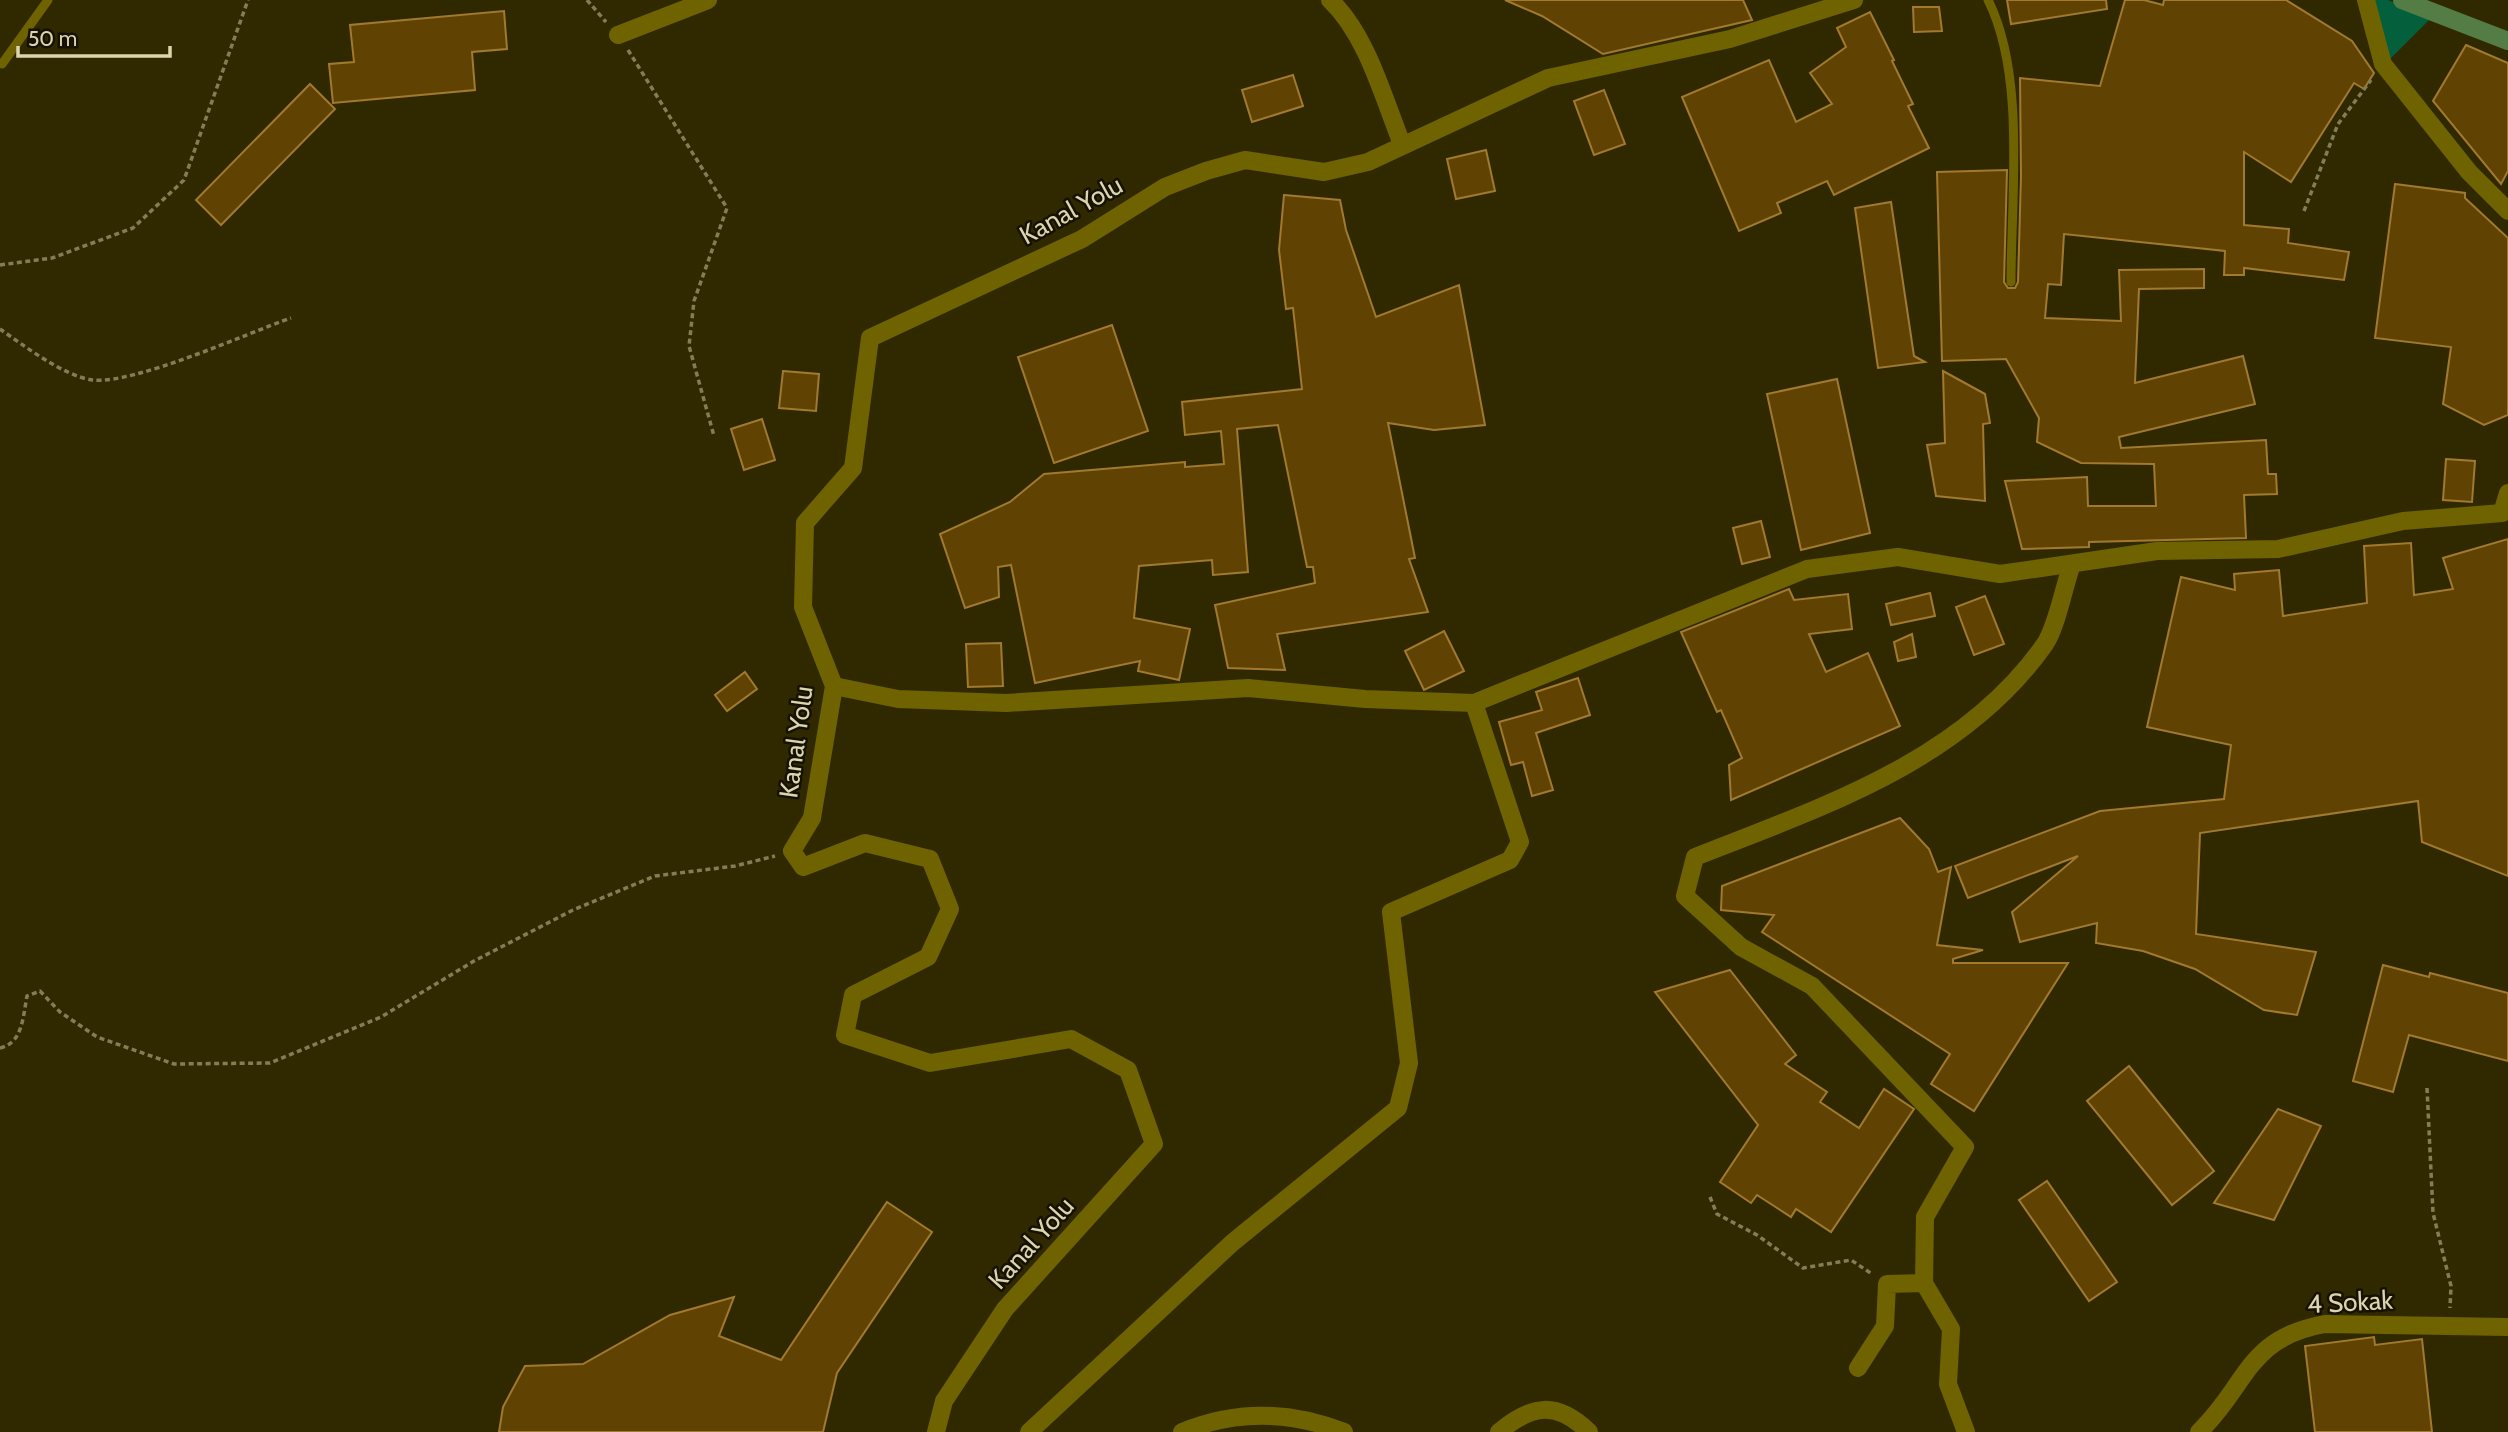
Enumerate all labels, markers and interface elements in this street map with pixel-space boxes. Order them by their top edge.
scale bar [18,14,170,58]
text: 50 m [28,26,77,51]
street label: Kanal Yolu [1014,169,1128,251]
street label: Kanal Yolu [772,684,820,800]
street label: Kanal Yolu [981,1190,1081,1296]
street label: 4 Sokak [2306,1284,2394,1320]

